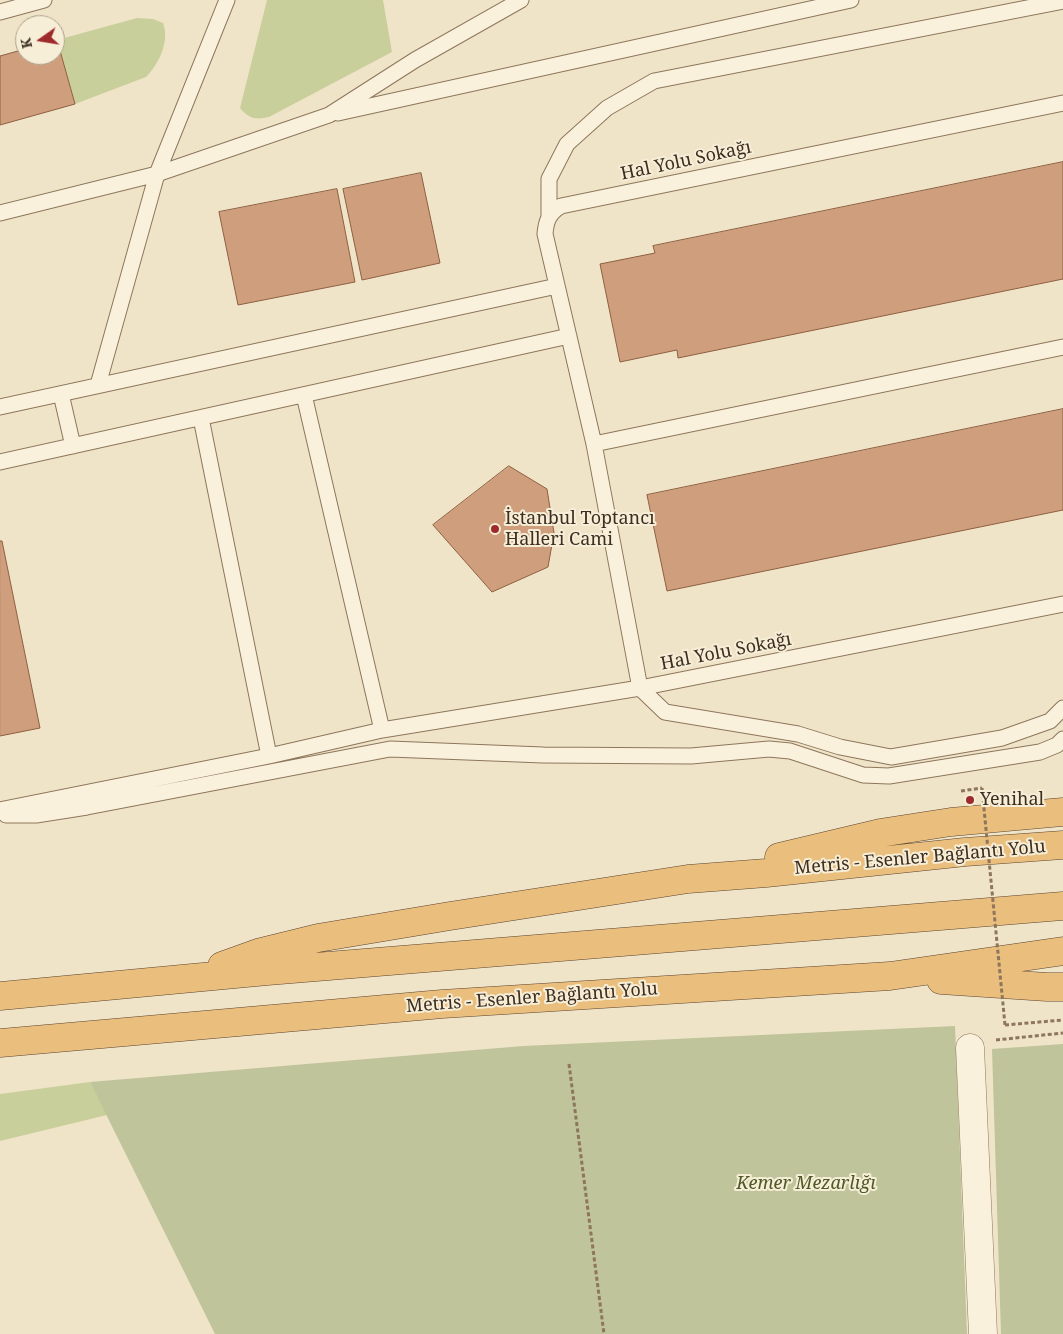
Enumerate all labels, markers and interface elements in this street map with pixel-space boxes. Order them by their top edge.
north arrow [15,15,65,65]
text: K [15,36,36,50]
street label: Hal Yolu Sokağı [619,137,753,185]
place label: İstanbul Toptancı Halleri Cami [505,508,655,550]
marker: İstanbul Toptancı Halleri Cami [489,523,501,535]
street label: Hal Yolu Sokağı [659,629,793,675]
place label: Yenihal [980,789,1044,811]
marker: Yenihal [964,794,976,806]
street label: Metris - Esenler Bağlantı Yolu [793,836,1047,880]
street label: Metris - Esenler Bağlantı Yolu [405,978,659,1018]
park label: Kemer Mezarlığı [736,1173,876,1195]

